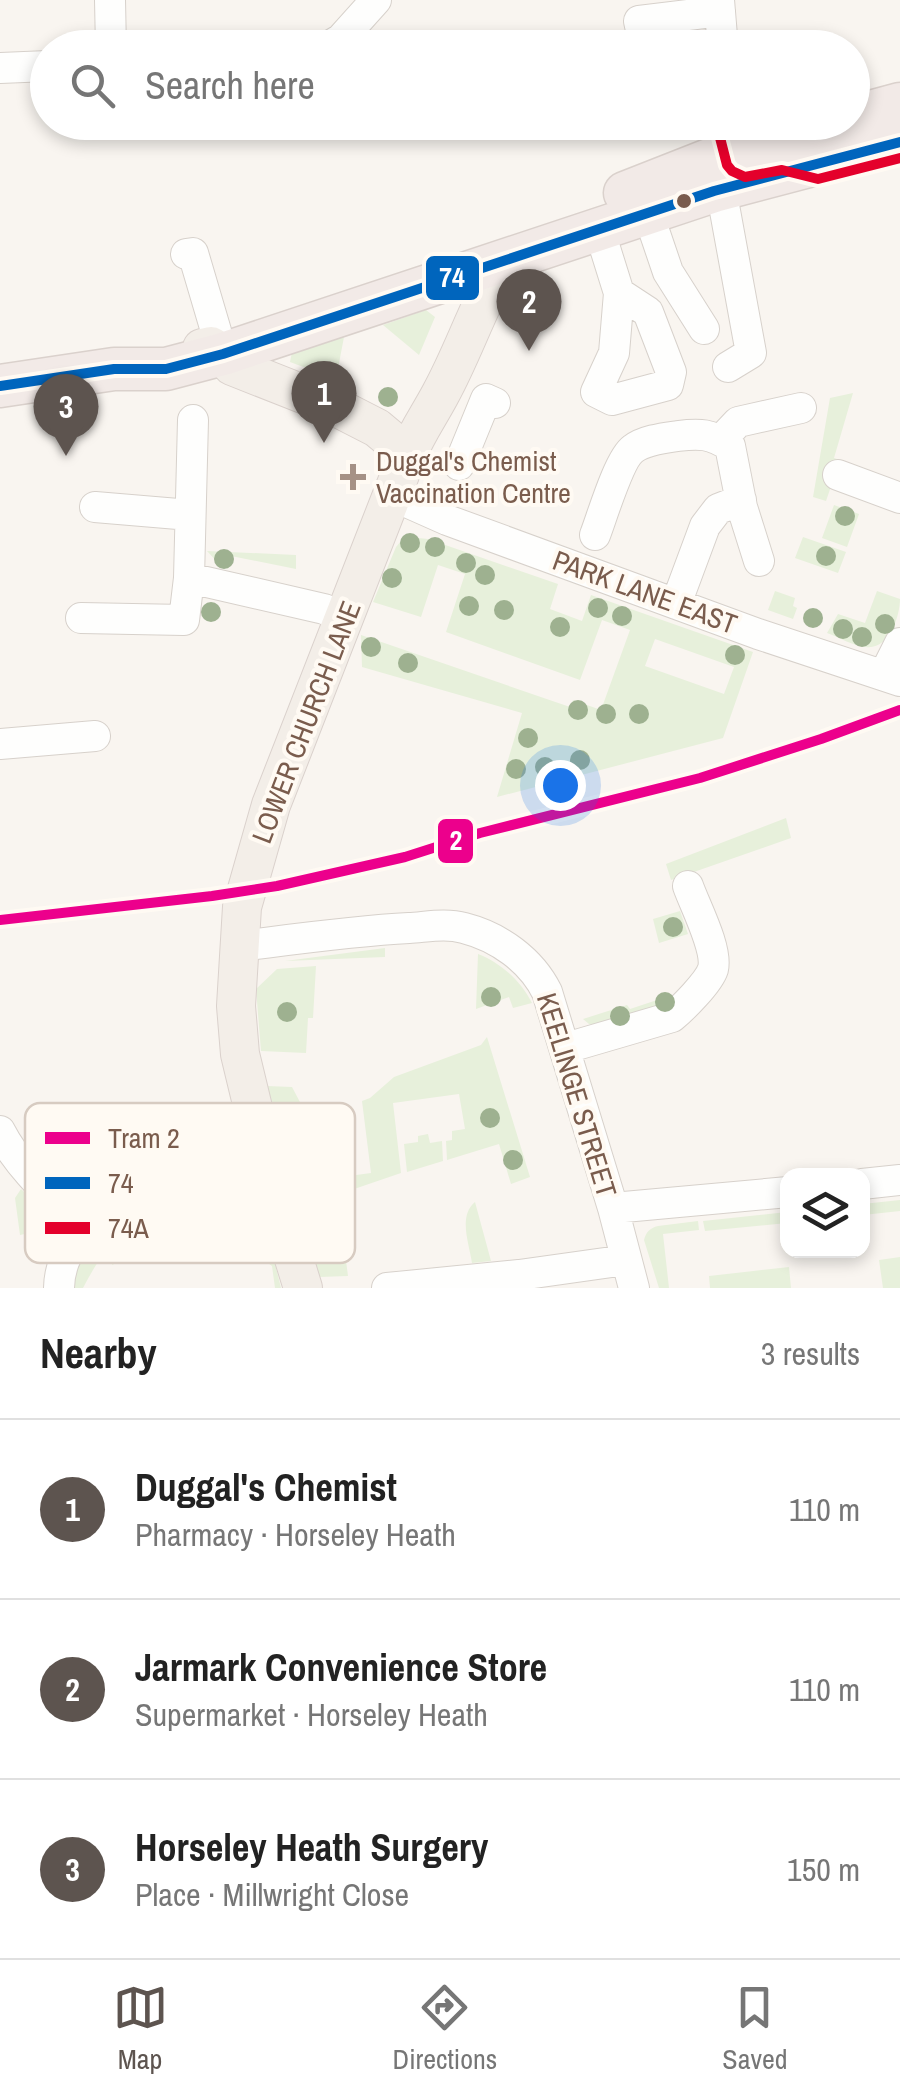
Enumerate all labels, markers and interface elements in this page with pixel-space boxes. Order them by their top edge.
search box [30,30,870,140]
icon: search [65,58,120,113]
text: Search here [145,60,315,111]
unlabelled marker [674,191,694,211]
line badge: 74 [424,254,481,302]
text: 74 [439,258,465,296]
pin: 2 [496,268,562,351]
pin: 1 [292,360,356,443]
pin: 3 [34,374,98,456]
place label: Duggal's Chemist Vaccination Centre [376,442,571,512]
marker: Duggal's Chemist Vaccination Centre [340,464,366,490]
street label: PARK LANE EAST [548,541,742,643]
street label: LOWER CHURCH LANE [242,596,370,848]
your location [535,760,586,811]
line badge: 2 [436,817,475,865]
text: 2 [450,821,462,859]
street label: KEELINGE STREET [528,988,626,1202]
legend [25,1103,355,1263]
text: Tram 2 [108,1119,180,1157]
text: 74 [108,1164,134,1202]
map controls [780,1168,870,1258]
button: layers [780,1168,870,1258]
text: 74A [108,1209,150,1247]
text: Nearby [40,1325,157,1381]
text: 3 results [761,1332,860,1375]
text: Duggal's Chemist [135,1462,397,1513]
text: 1 [65,1488,80,1531]
text: 110 m [789,1488,860,1531]
text: Pharmacy · Horseley Heath [135,1513,456,1556]
text: Jarmark Convenience Store [135,1642,547,1693]
text: 2 [65,1668,80,1711]
text: 110 m [789,1668,860,1711]
text: Supermarket · Horseley Heath [135,1693,488,1736]
text: Horseley Heath Surgery [135,1822,488,1873]
text: 3 [65,1848,80,1891]
text: 150 m [787,1848,860,1891]
text: Place · Millwright Close [135,1873,409,1916]
tab: Map [113,1980,168,2078]
tab: Directions [393,1980,497,2078]
tab: Saved [722,1980,787,2078]

